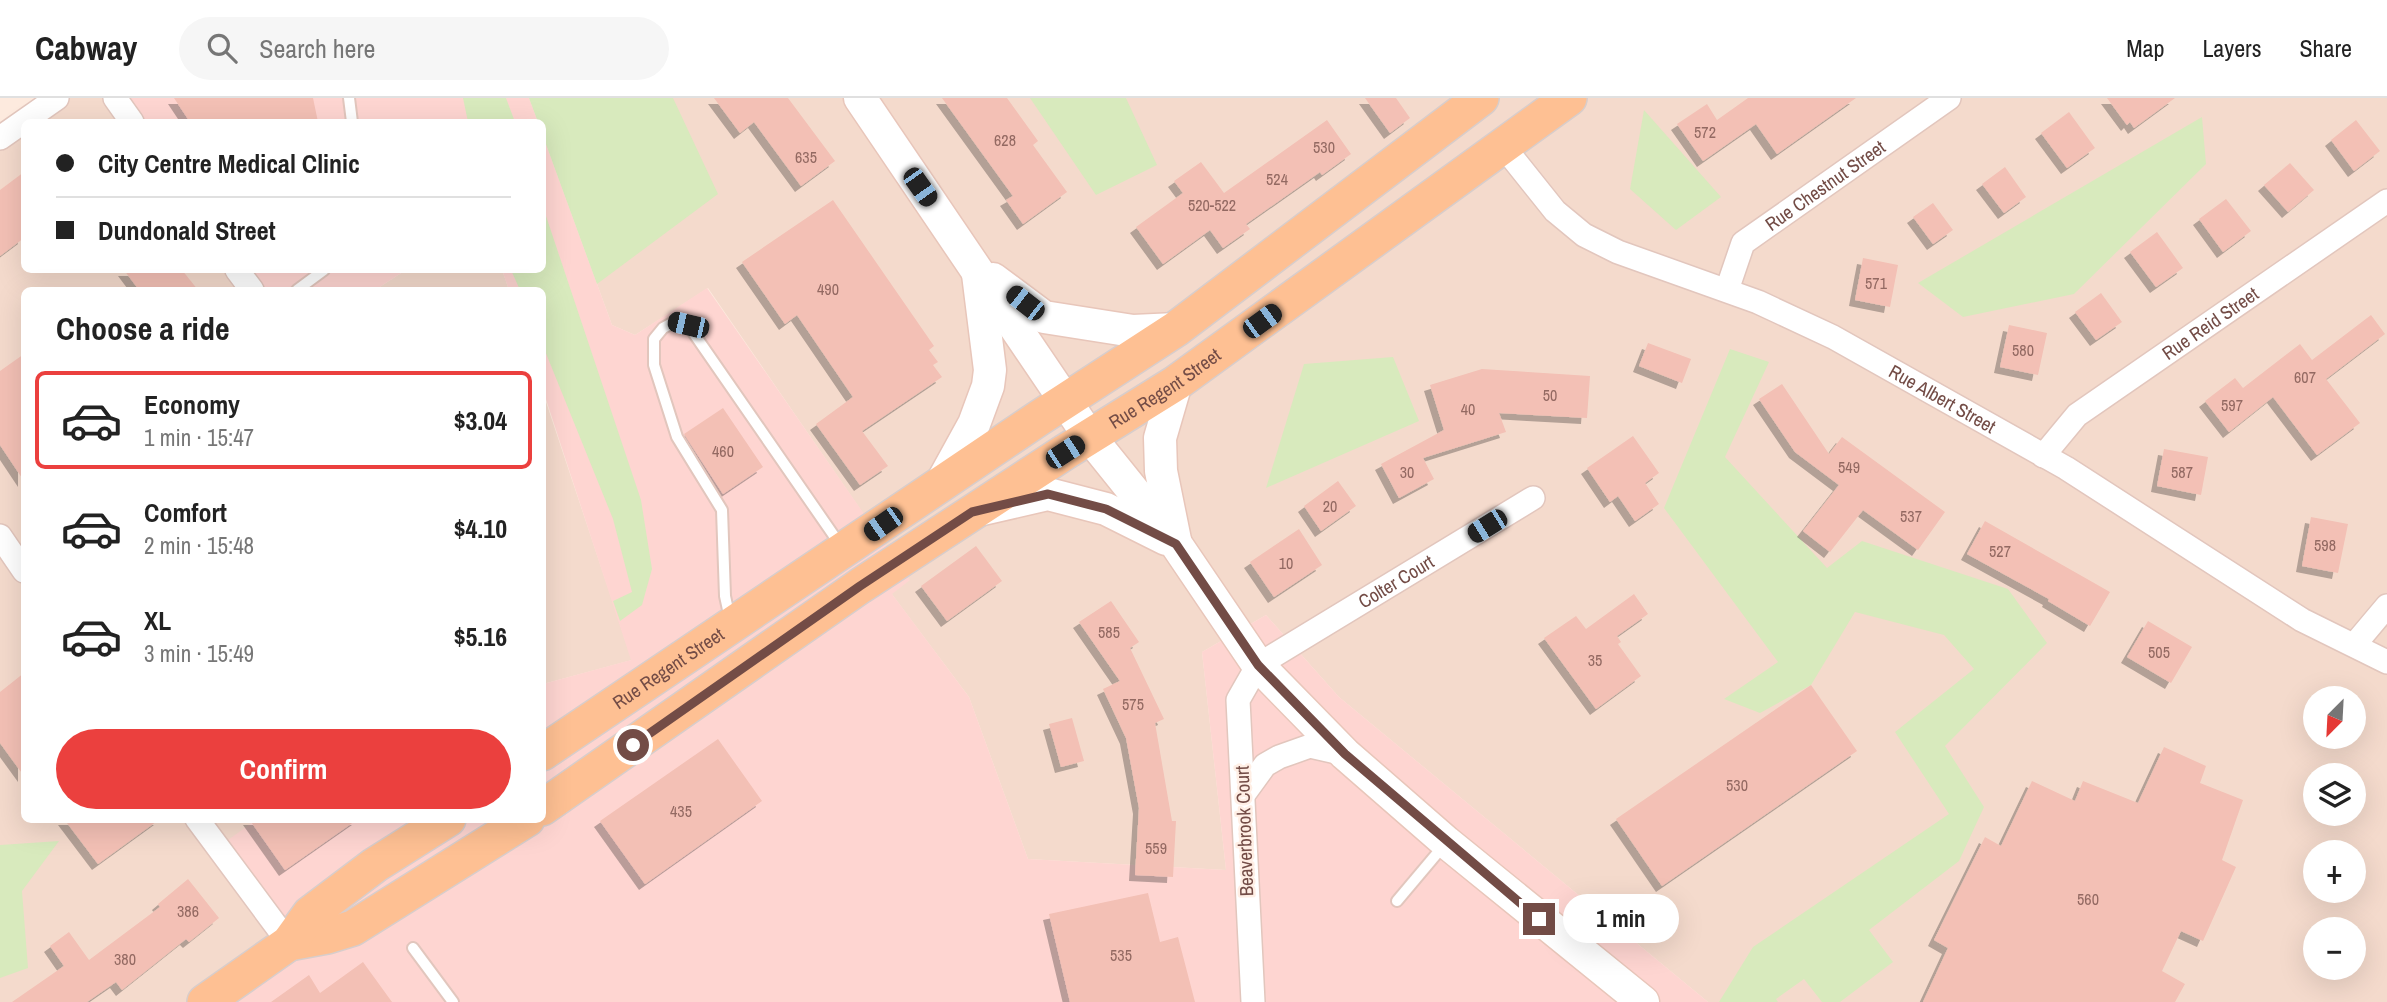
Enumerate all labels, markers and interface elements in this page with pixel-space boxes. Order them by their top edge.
search box [179,17,669,80]
text: Cabway [35,26,137,70]
icon: search [203,29,241,67]
text: Search here [259,31,375,66]
text: Map [2126,32,2164,64]
text: Layers [2202,32,2261,64]
text: Share [2299,32,2352,64]
house number: 572 [1694,121,1716,143]
house number: 628 [994,129,1016,151]
street label: Rue Chestnut Street [1760,134,1891,237]
house number: 530 [1313,136,1335,158]
text: City Centre Medical Clinic [98,146,360,181]
house number: 635 [795,146,817,168]
car [900,164,941,210]
house number: 524 [1266,168,1288,190]
house number: 520-522 [1188,194,1236,216]
text: Dundonald Street [98,213,276,248]
house number: 571 [1865,272,1888,294]
house number: 490 [817,278,839,300]
street label: Rue Reid Street [2157,280,2264,366]
car [1002,282,1049,324]
car [1239,300,1286,342]
text: Choose a ride [56,307,230,350]
car [666,310,711,340]
house number: 580 [2012,339,2034,361]
street label: Rue Regent Street [1104,341,1226,435]
street label: Rue Albert Street [1884,358,2001,439]
house number: 607 [2294,366,2316,388]
house number: 50 [1543,384,1557,406]
text: Economy [144,387,240,422]
icon: car [60,389,123,452]
house number: 597 [2221,394,2243,416]
house number: 40 [1461,398,1475,420]
text: $3.04 [454,403,507,438]
text: 1 min · 15:47 [144,422,254,453]
car [1042,432,1089,472]
house number: 460 [712,440,734,462]
house number: 549 [1838,456,1860,478]
house number: 30 [1400,461,1414,483]
house number: 587 [2171,461,2193,483]
text: Comfort [144,495,227,530]
house number: 20 [1323,495,1337,517]
icon: car [60,497,123,560]
car [860,503,907,545]
house number: 537 [1900,505,1922,527]
car [1464,506,1511,546]
text: $4.10 [454,511,507,546]
text: 2 min · 15:48 [144,530,254,561]
house number: 598 [2314,534,2336,556]
house number: 527 [1989,540,2011,562]
street label: Colter Court [1353,548,1439,614]
house number: 10 [1279,552,1293,574]
text: XL [144,603,171,638]
icon: car [60,605,123,668]
text: $5.16 [454,619,507,654]
street label: Rue Regent Street [607,621,729,715]
house number: 585 [1098,621,1120,643]
text: 3 min · 15:49 [144,638,254,669]
house number: 505 [2148,641,2170,663]
house number: 35 [1588,649,1602,671]
north arrow [2303,686,2366,749]
map controls [2303,686,2366,980]
house number: 575 [1122,693,1144,715]
button: Confirm [56,729,511,809]
route start [617,729,649,761]
button: layers [2303,763,2366,826]
street label: Beaverbrook Court [1229,765,1259,897]
house number: 530 [1726,774,1748,796]
house number: 435 [670,800,692,822]
house number: 559 [1145,837,1167,859]
button: + [2303,840,2366,903]
house number: 560 [2077,888,2099,910]
callout: 1 min [1564,894,1679,944]
house number: 386 [177,900,199,922]
route end [1523,903,1555,935]
text: 1 min [1596,903,1646,934]
button: − [2303,917,2366,980]
house number: 535 [1110,944,1132,966]
house number: 380 [114,948,136,970]

